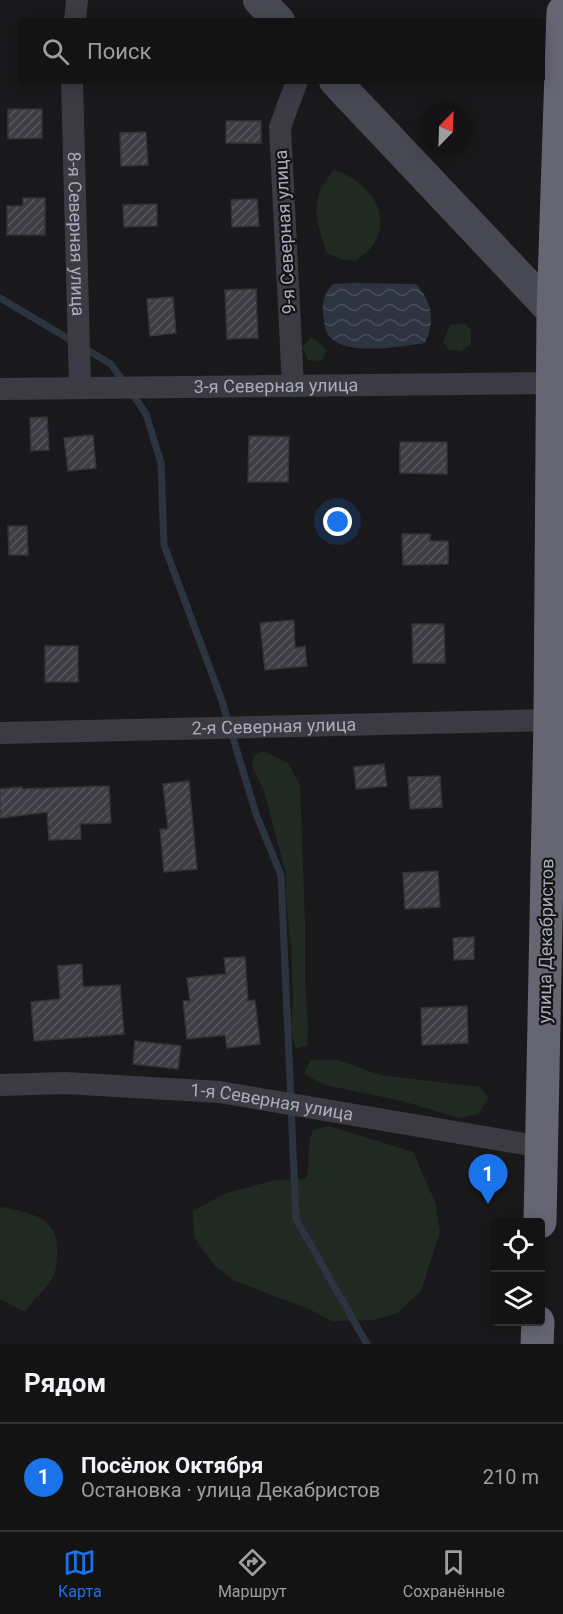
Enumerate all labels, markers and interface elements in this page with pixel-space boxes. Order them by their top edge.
search box [18,18,545,84]
icon: search [39,35,72,68]
text: Поиск [87,39,151,64]
north arrow [419,102,473,156]
street label: 9-я Северная улица [270,149,299,315]
street label: 8-я Северная улица [64,151,89,317]
street label: 3-я Северная улица [194,374,358,397]
your location [323,507,352,536]
street label: 2-я Северная улица [191,714,356,738]
street label: улица Декабристов [534,858,557,1024]
street label: 1-я Северная улица [190,1079,355,1125]
pin: 1 [468,1154,508,1204]
map controls [491,1218,545,1326]
button: locate [491,1218,545,1272]
button: layers [491,1272,545,1326]
text: Рядом [24,1368,106,1398]
text: Посёлок Октября [81,1453,263,1478]
text: 1 [38,1465,49,1489]
text: 210 m [483,1465,539,1489]
text: Остановка · улица Декабристов [81,1478,380,1502]
tab: Карта [58,1546,102,1601]
tab: Маршрут [218,1546,287,1601]
tab: Сохранённые [403,1546,505,1601]

